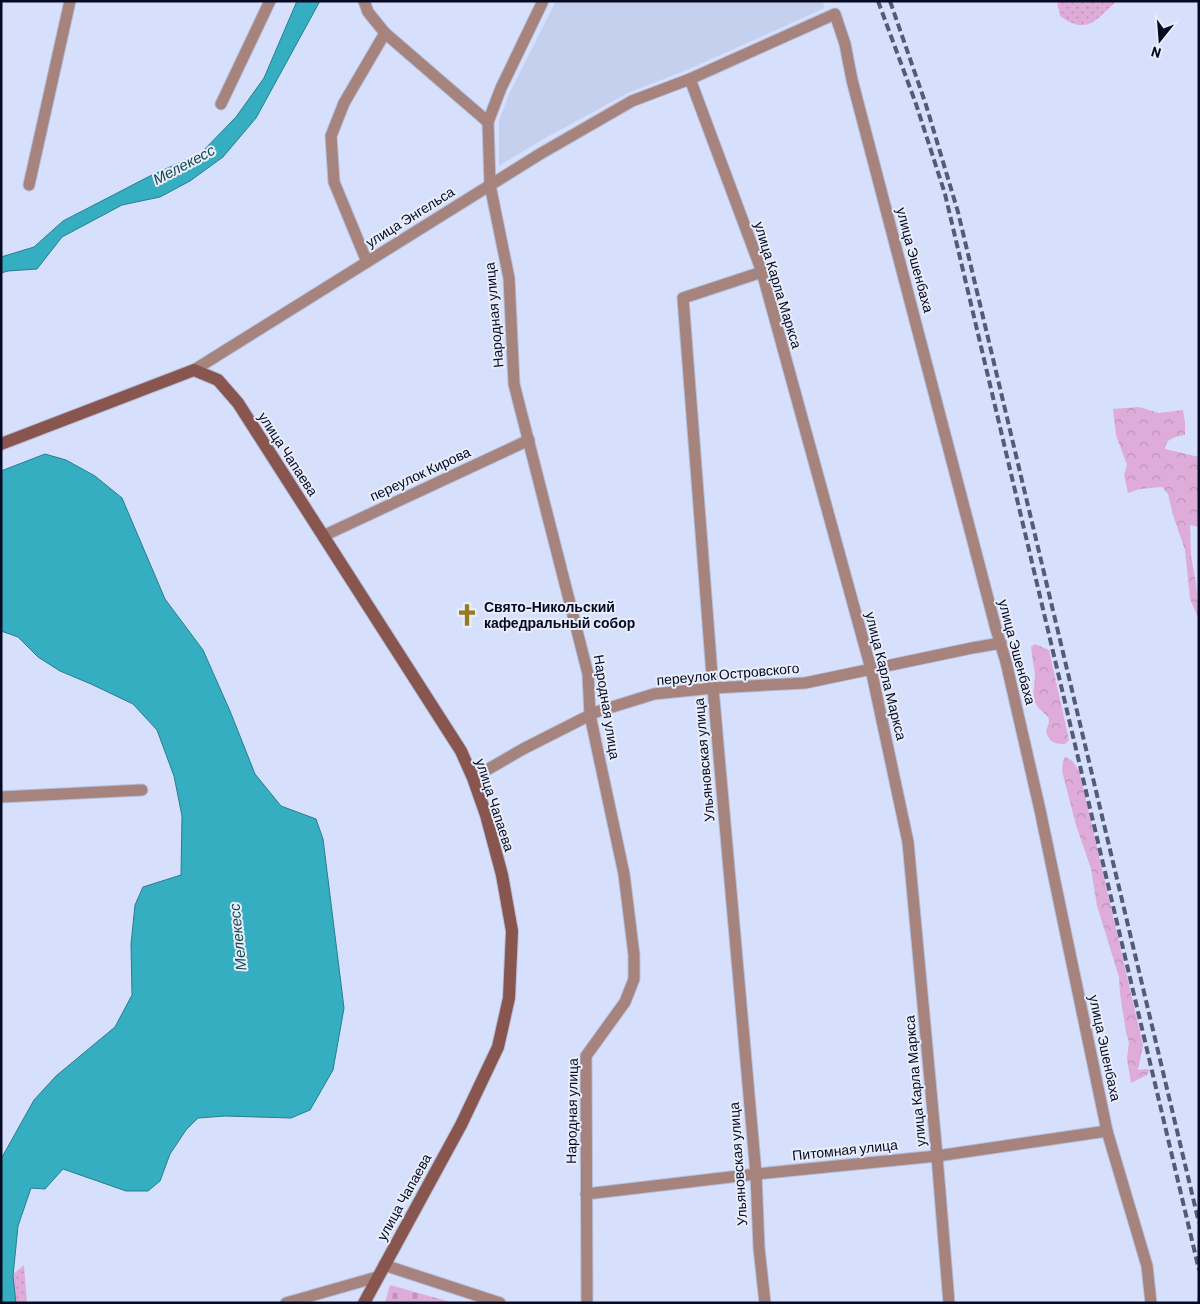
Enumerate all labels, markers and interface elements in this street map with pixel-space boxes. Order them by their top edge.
north arrow [1135,15,1185,65]
text: N [1149,43,1163,62]
water label: Мелекесс [150,140,218,188]
street label: улица Энгельса [362,182,457,251]
street label: улица Эшенбаха [893,205,938,315]
street label: улица Карла Маркса [751,219,806,351]
street label: Народная улица [480,261,507,368]
street label: улица Чапаева [255,409,322,499]
street label: переулок Кирова [367,443,473,504]
street label: улица Эшенбаха [995,597,1040,707]
place label: Свято-Никольский кафедральный собор [484,598,635,631]
church icon: Свято-Никольский кафедральный собор [454,602,480,628]
street label: улица Карла Маркса [862,610,911,742]
street label: Народная улица [591,653,624,761]
street label: переулок Островского [656,659,800,688]
street label: Ульяновская улица [690,697,717,822]
street label: улица Чапаева [472,756,519,854]
water label: Мелекесс [224,902,249,972]
street label: улица Эшенбаха [1086,993,1125,1103]
street label: улица Карла Маркса [900,1014,929,1147]
street label: Народная улица [562,1058,581,1164]
street label: Ульяновская улица [725,1101,750,1226]
street label: Питомная улица [791,1135,899,1163]
street label: улица Чапаева [373,1150,435,1243]

